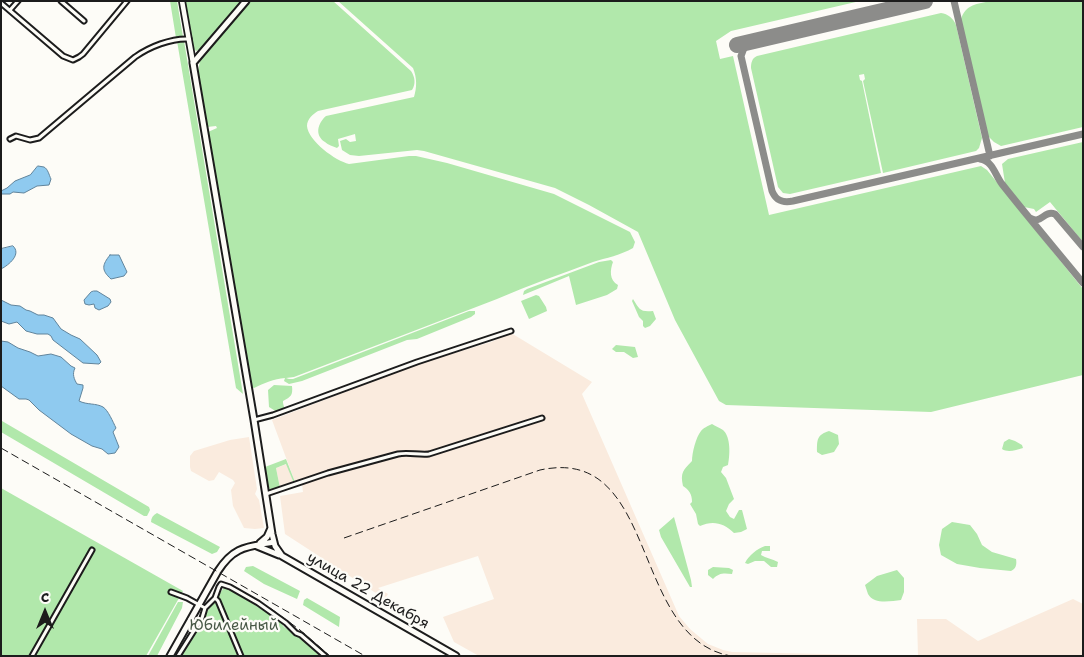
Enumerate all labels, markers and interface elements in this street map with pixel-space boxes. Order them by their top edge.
street label: улица 22 Декабря [304,549,432,633]
north arrow [20,587,70,637]
text: С [41,588,49,606]
park label: Юбилейный [189,617,279,635]

